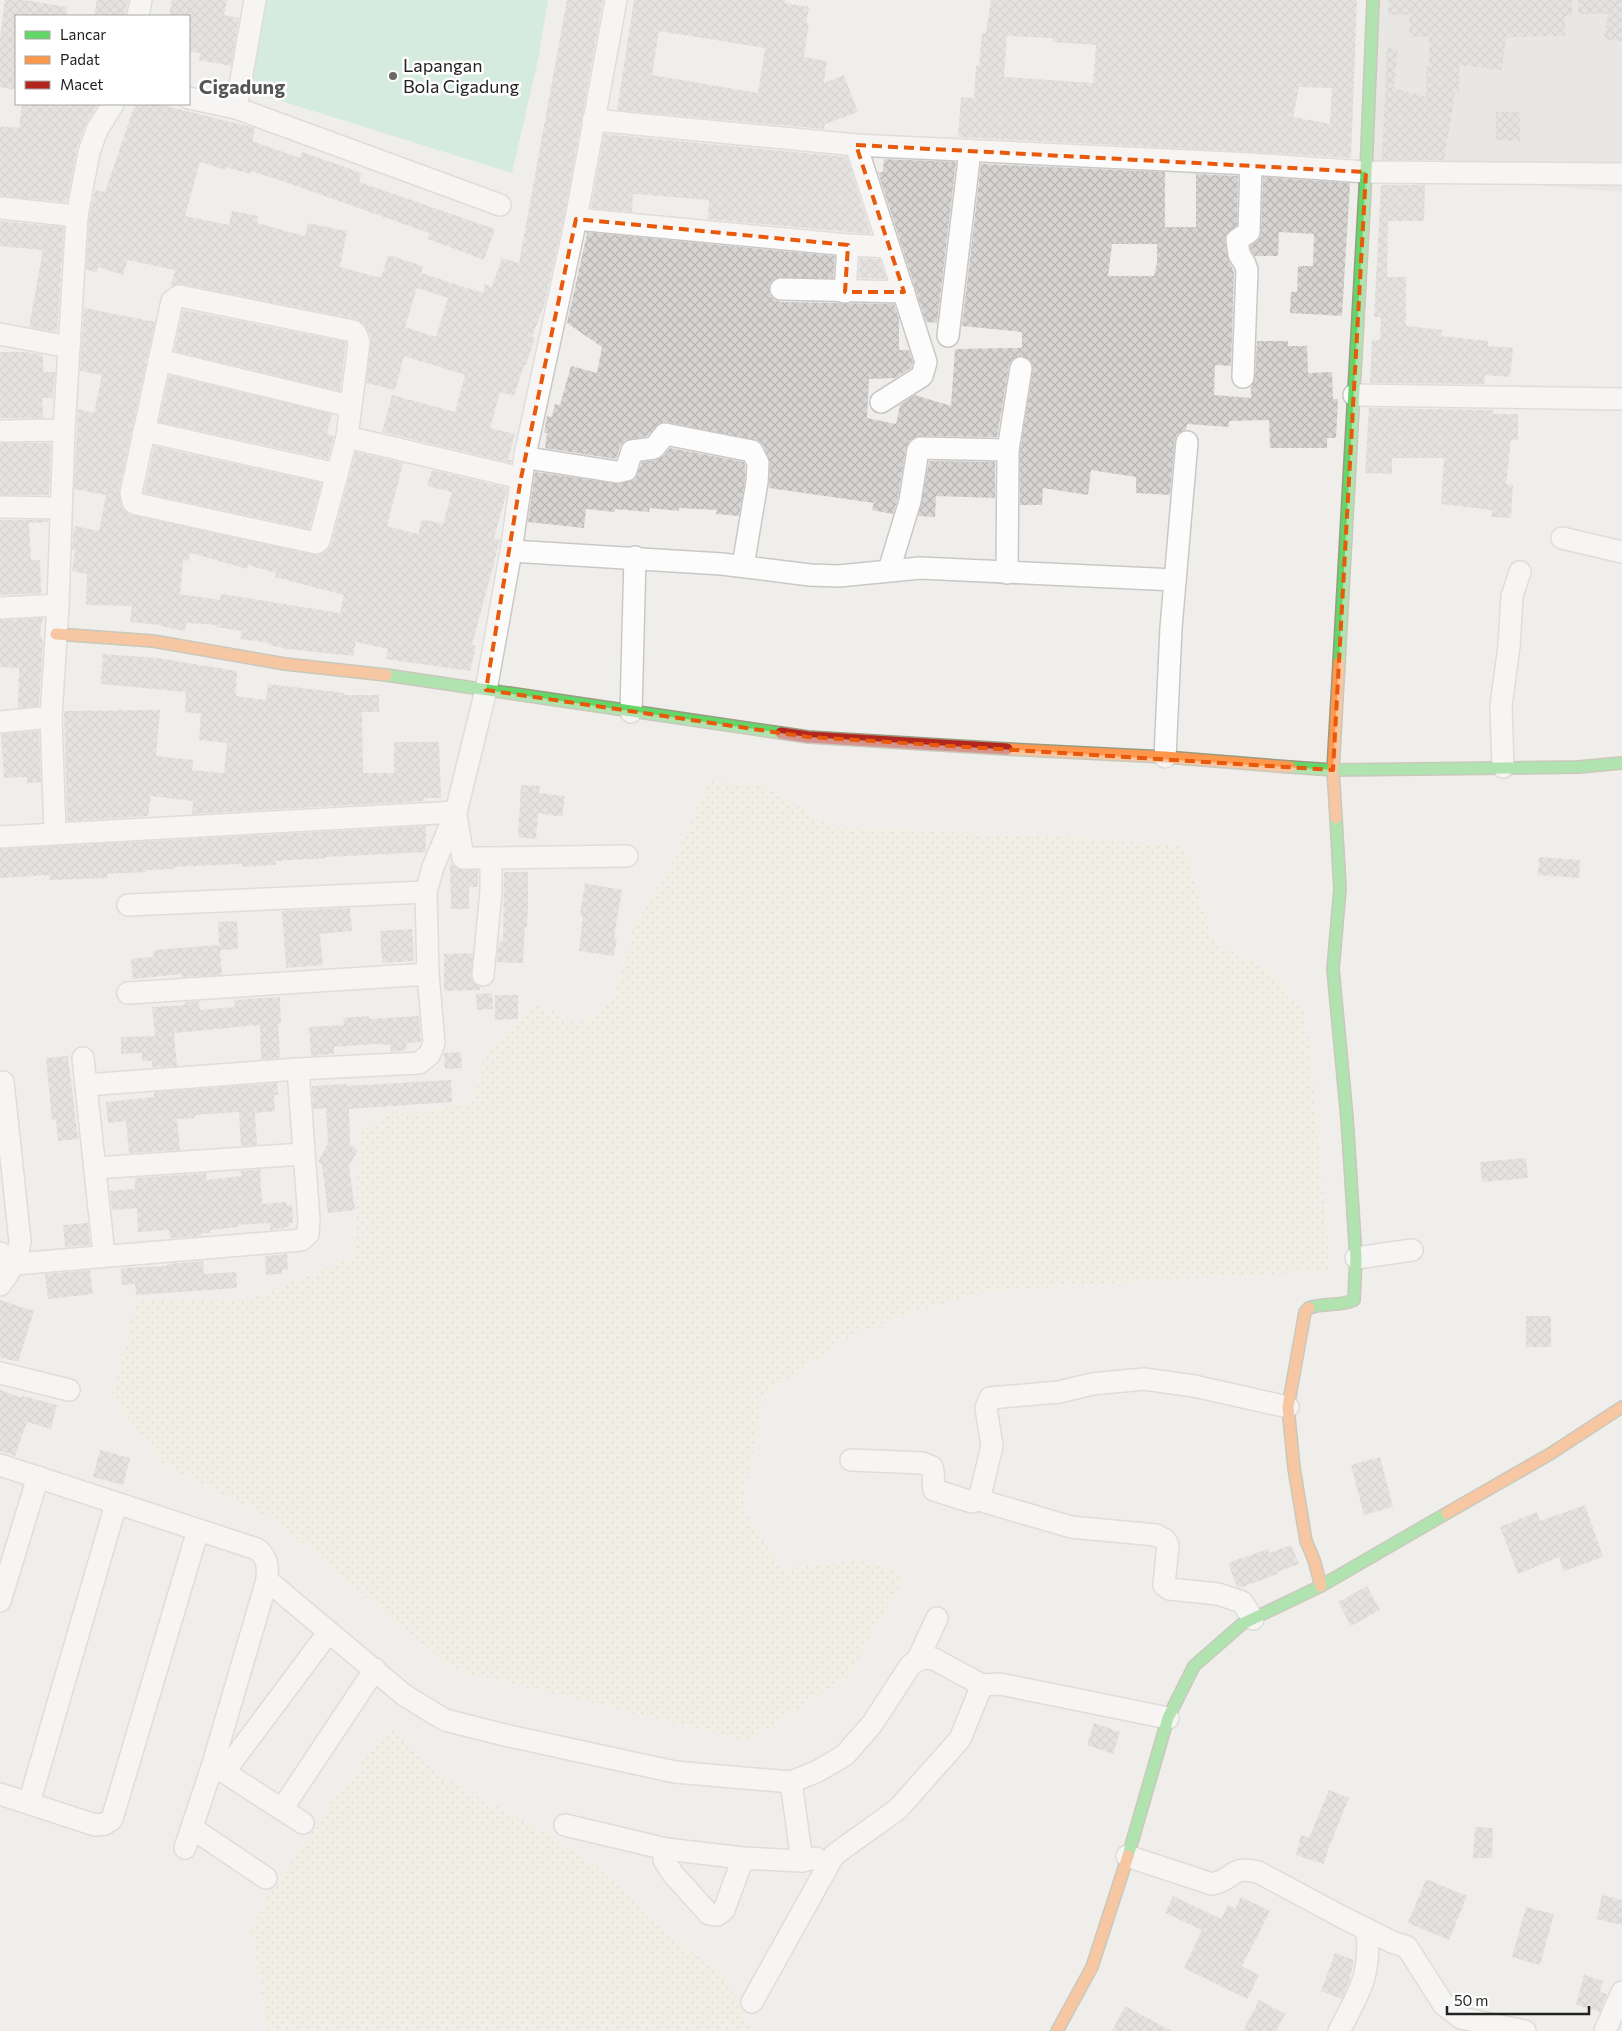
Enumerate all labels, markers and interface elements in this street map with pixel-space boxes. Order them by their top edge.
legend [15,15,190,105]
text: Lancar [60,25,106,43]
text: Padat [60,50,100,68]
place label: Lapangan Bola Cigadung [403,54,520,97]
marker: Lapangan Bola Cigadung [387,70,399,82]
district label: Cigadung [199,74,285,98]
text: Macet [60,75,103,93]
scale bar [1447,1984,1590,2016]
text: 50 m [1454,1991,1488,2009]

